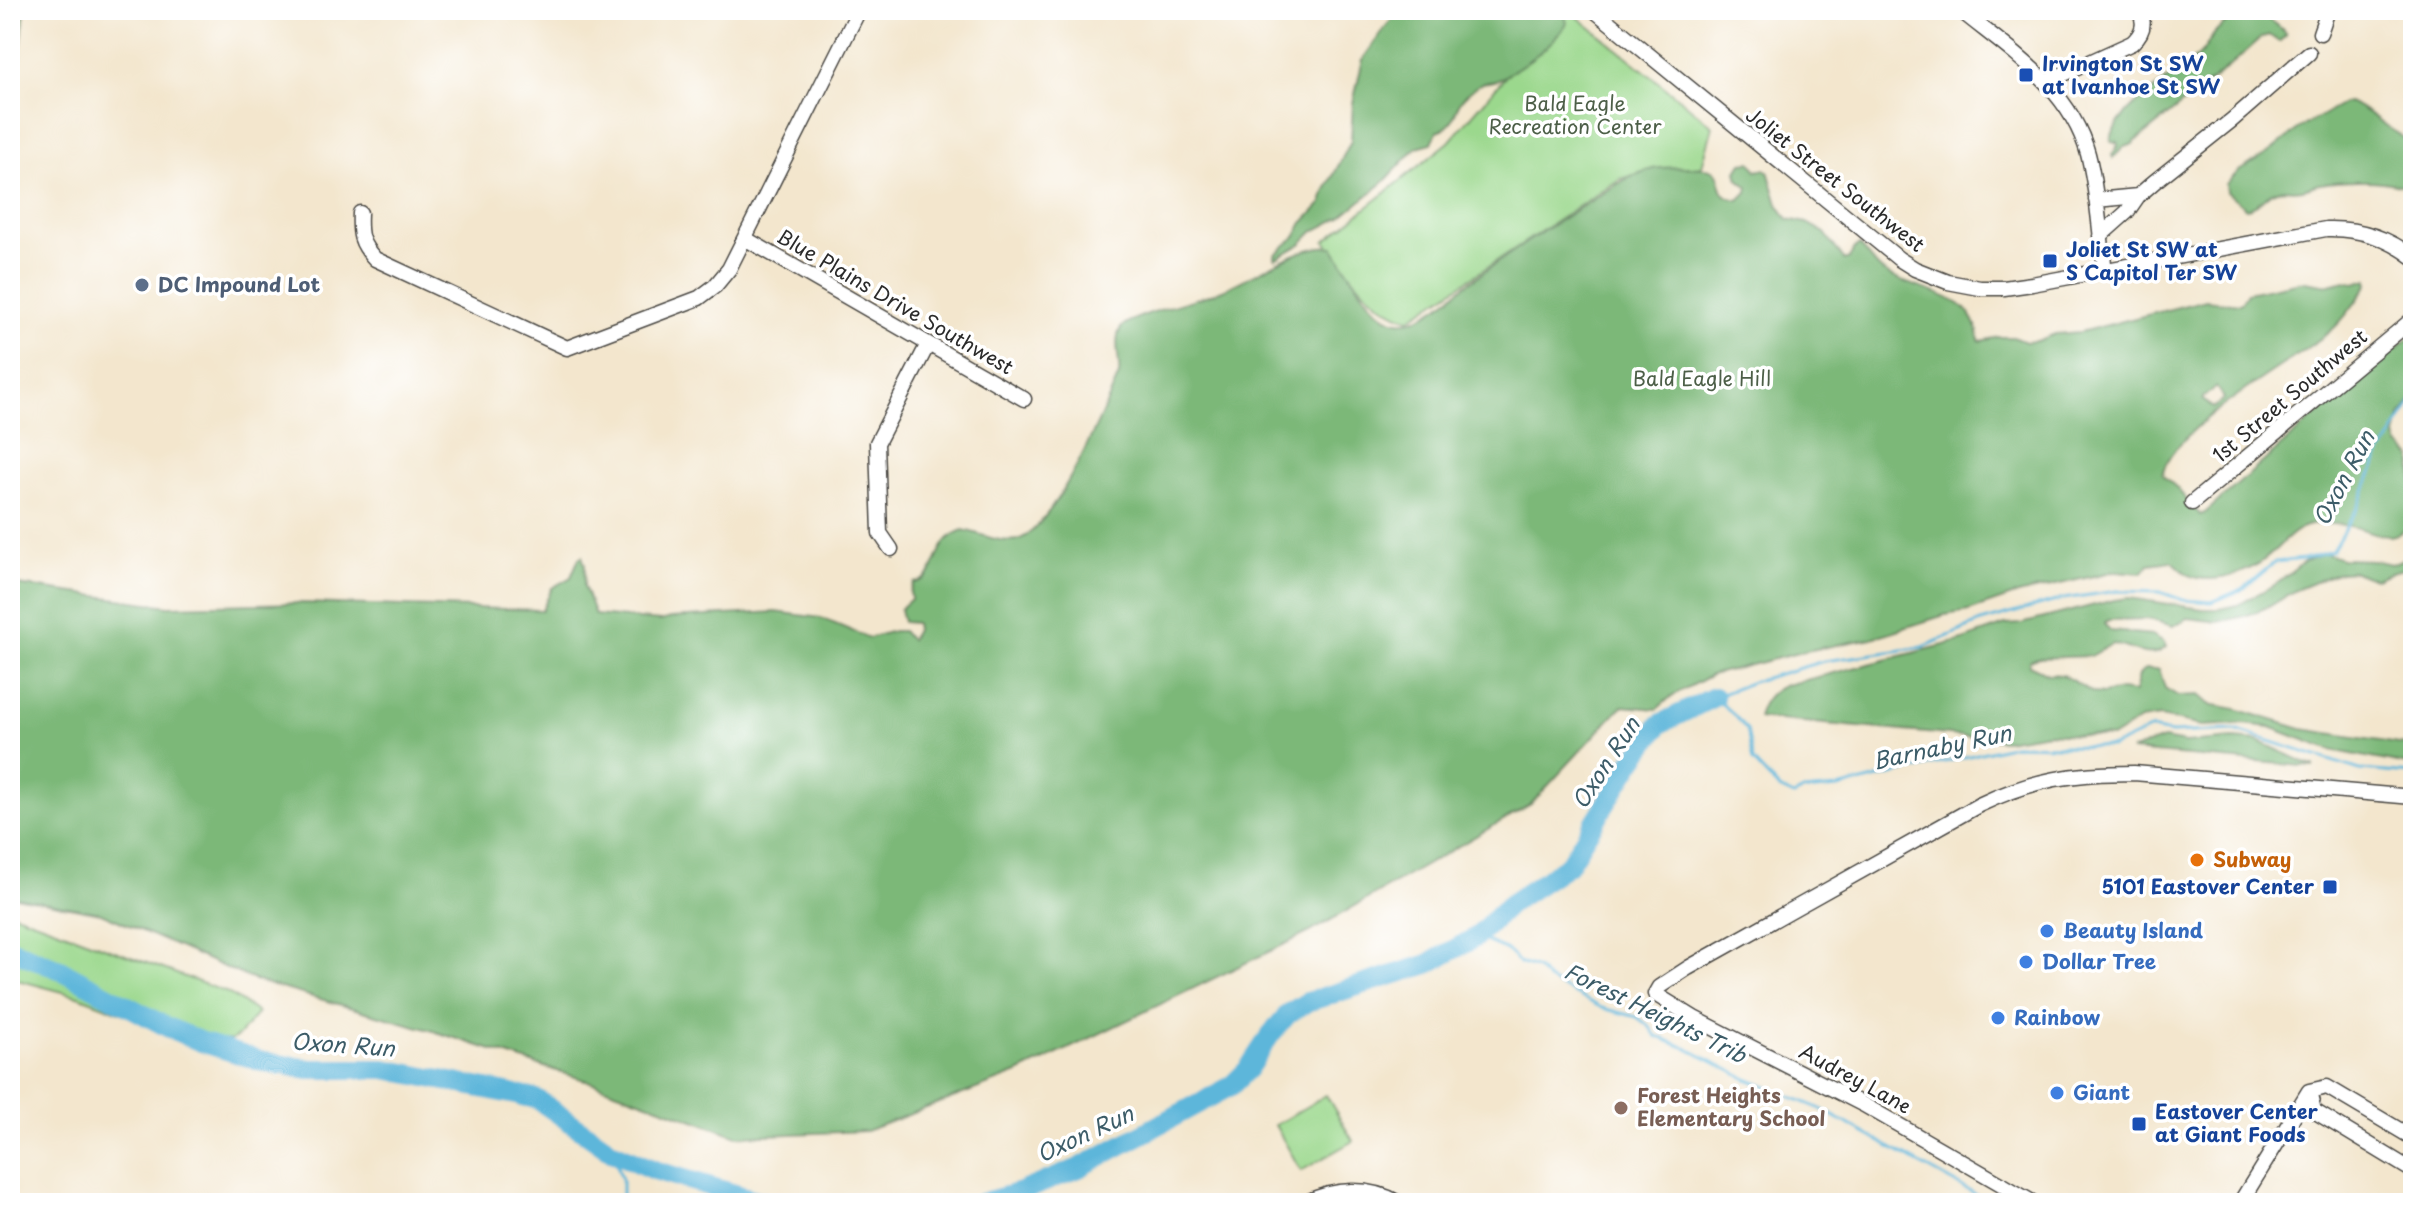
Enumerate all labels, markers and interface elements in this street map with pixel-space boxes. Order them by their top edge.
place label: Irvington St SW at Ivanhoe St SW [2042,48,2220,101]
marker: Irvington St SW at Ivanhoe St SW [2017,66,2035,84]
park label: Bald Eagle Recreation Center [1488,88,1662,141]
street label: Joliet Street Southwest [1740,100,1931,259]
street label: Blue Plains Drive Southwest [772,221,1019,381]
place label: Joliet St SW at S Capitol Ter SW [2066,234,2237,287]
marker: Joliet St SW at S Capitol Ter SW [2041,252,2059,270]
place label: DC Impound Lot [158,269,320,299]
marker: DC Impound Lot [133,276,151,294]
street label: 1st Street Southwest [2205,321,2373,469]
park label: Bald Eagle Hill [1633,363,1771,393]
water label: Oxon Run [2304,422,2382,531]
water label: Oxon Run [1563,708,1648,815]
water label: Barnaby Run [1870,714,2016,776]
place label: Subway [2213,844,2291,874]
marker: Subway [2188,851,2206,869]
place label: 5101 Eastover Center [2102,871,2315,901]
marker: 5101 Eastover Center [2321,878,2339,896]
place label: Beauty Island [2063,915,2204,945]
marker: Beauty Island [2038,922,2056,940]
place label: Dollar Tree [2042,946,2156,976]
water label: Forest Heights Trib [1559,953,1753,1071]
marker: Dollar Tree [2017,953,2035,971]
place label: Rainbow [2014,1002,2100,1032]
marker: Rainbow [1989,1009,2007,1027]
water label: Oxon Run [290,1023,398,1064]
street label: Audrey Lane [1794,1036,1917,1120]
place label: Giant [2073,1077,2130,1107]
place label: Forest Heights Elementary School [1637,1080,1825,1133]
marker: Giant [2048,1084,2066,1102]
water label: Oxon Run [1030,1095,1140,1169]
place label: Eastover Center at Giant Foods [2155,1096,2319,1149]
marker: Forest Heights Elementary School [1612,1099,1630,1117]
marker: Eastover Center at Giant Foods [2130,1115,2148,1133]

